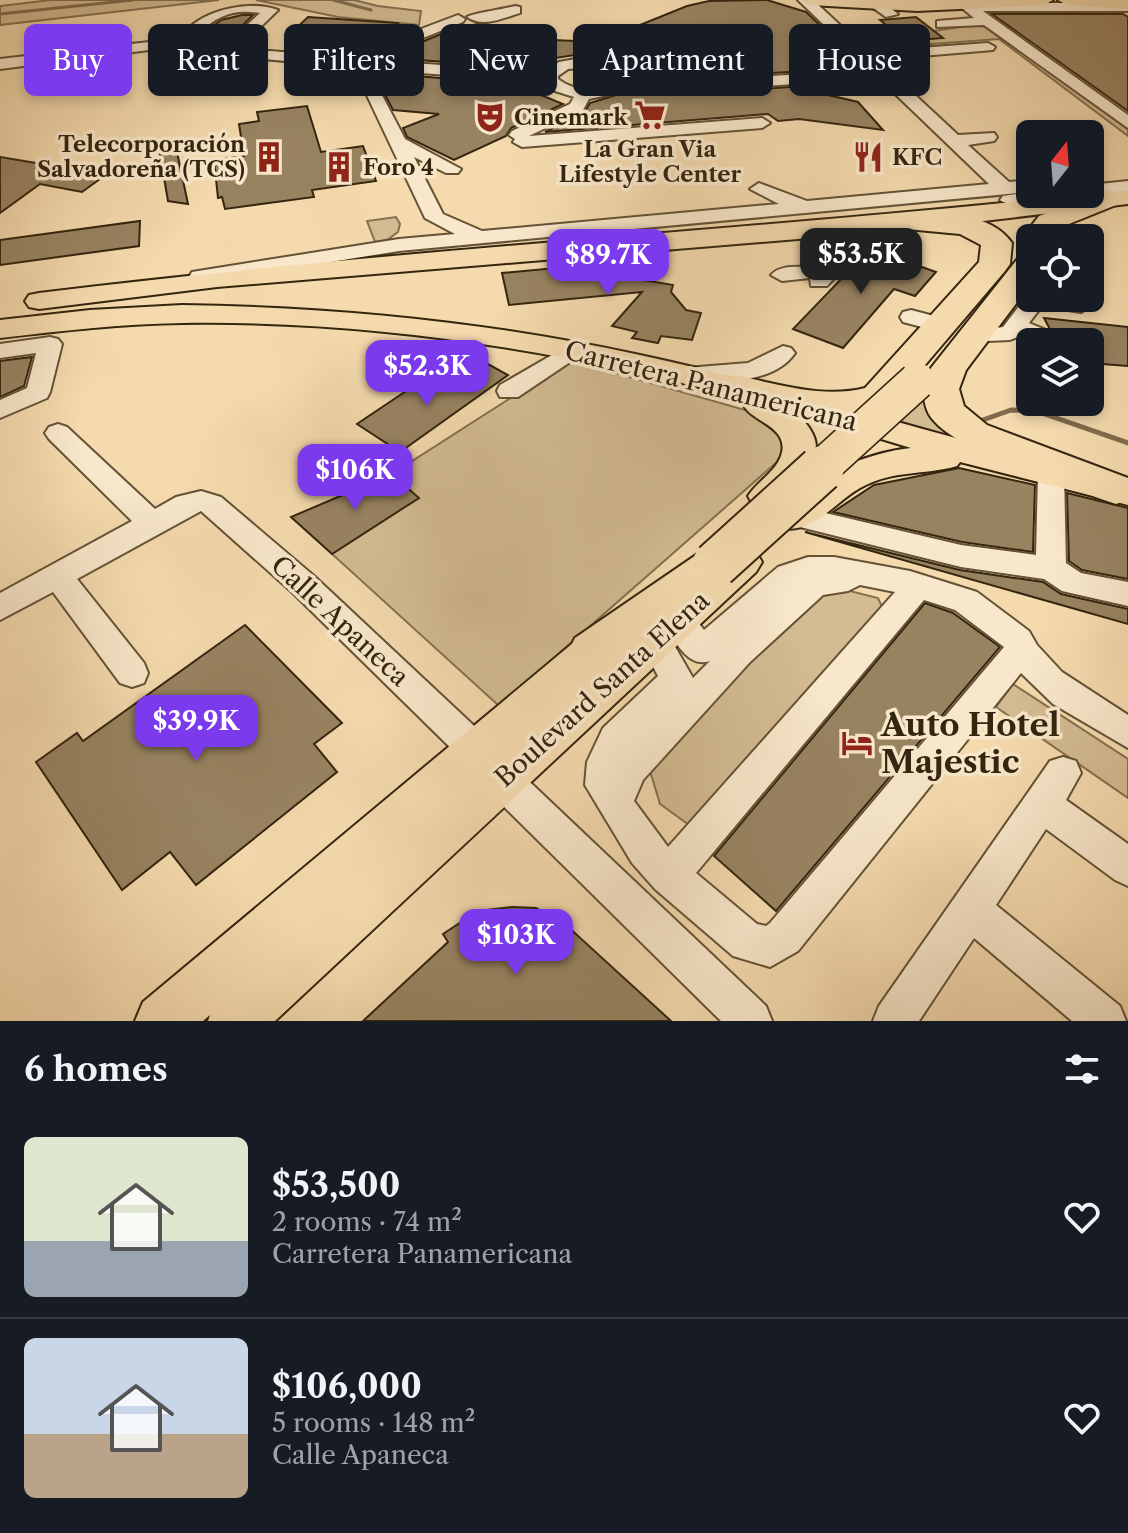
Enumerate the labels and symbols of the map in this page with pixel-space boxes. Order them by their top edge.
supermarket icon: La Gran Via Lifestyle Center [633,98,667,132]
theatre icon: Cinemark [473,100,507,134]
place label: Cinemark [514,104,628,131]
north arrow [1016,120,1104,208]
place label: Telecorporación Salvadoreña (TCS) [37,131,245,183]
place label: La Gran Via Lifestyle Center [559,136,741,188]
building icon: Telecorporación Salvadoreña (TCS) [252,140,286,174]
restaurant icon: KFC [851,140,885,174]
place label: KFC [892,144,942,171]
building icon: Foro 4 [322,150,356,184]
place label: Foro 4 [363,154,434,181]
pin: $53.5K [796,228,926,296]
pin: $89.7K [543,229,673,297]
street label: Carretera Panamericana [561,334,861,438]
pin: $52.3K [362,340,492,408]
pin: $106K [299,444,411,512]
street label: Calle Apaneca [264,549,416,693]
street label: Boulevard Santa Elena [488,584,716,794]
pin: $39.9K [131,695,261,763]
place label: Auto Hotel Majestic [880,705,1060,781]
hotel icon: Auto Hotel Majestic [840,726,874,760]
pin: $103K [460,909,572,977]

